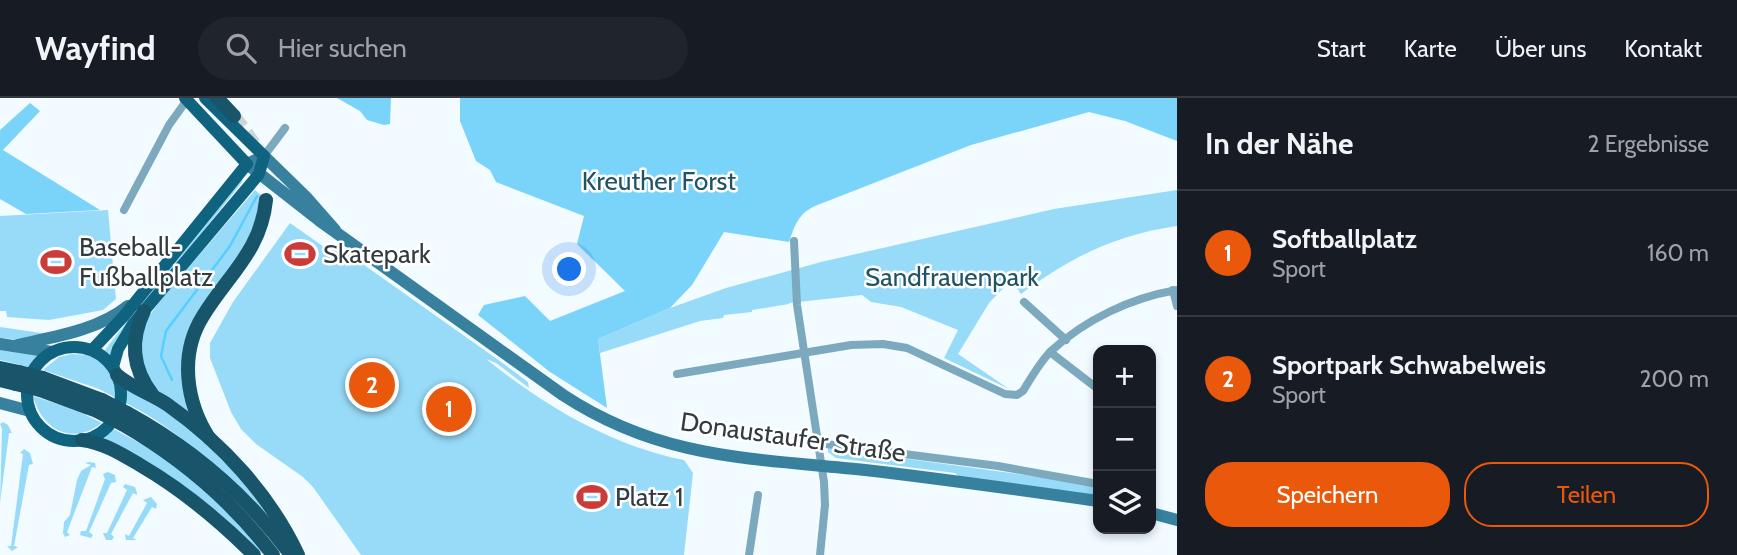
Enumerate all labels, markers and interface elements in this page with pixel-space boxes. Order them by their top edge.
search box [198,17,688,80]
text: Wayfind [35,28,156,68]
icon: search [222,29,260,67]
text: Hier suchen [278,32,407,64]
text: Start [1317,34,1366,63]
text: Karte [1404,34,1457,63]
text: Über uns [1495,34,1586,63]
text: Kontakt [1624,34,1702,63]
text: In der Nähe [1205,125,1354,162]
text: 2 Ergebnisse [1588,130,1709,158]
park label: Kreuther Forst [582,165,736,197]
text: Softballplatz [1272,223,1417,255]
place label: Baseball- Fußballplatz [79,231,213,293]
sports icon: Skatepark [283,237,317,271]
place label: Skatepark [323,238,431,270]
text: 1 [1224,239,1232,267]
text: 160 m [1647,239,1709,267]
sports icon: Baseball- Fußballplatz [39,245,73,279]
your location [552,252,586,286]
text: Sport [1272,255,1326,283]
park label: Sandfrauenpark [865,261,1039,293]
map controls [1093,345,1156,534]
button: + [1093,345,1156,408]
text: Sportpark Schwabelweis [1272,349,1546,381]
pin: 2 [349,359,395,411]
text: 2 [1222,365,1234,393]
text: 200 m [1639,365,1709,393]
text: Sport [1272,381,1326,409]
pin: 1 [426,383,472,435]
street label: Donaustaufer Straße [678,405,908,469]
button: − [1093,408,1156,471]
button: Speichern [1205,462,1450,527]
button: Teilen [1464,462,1709,527]
button: layers [1093,471,1156,534]
sports icon: Platz 1 [575,480,609,514]
place label: Platz 1 [615,481,683,513]

